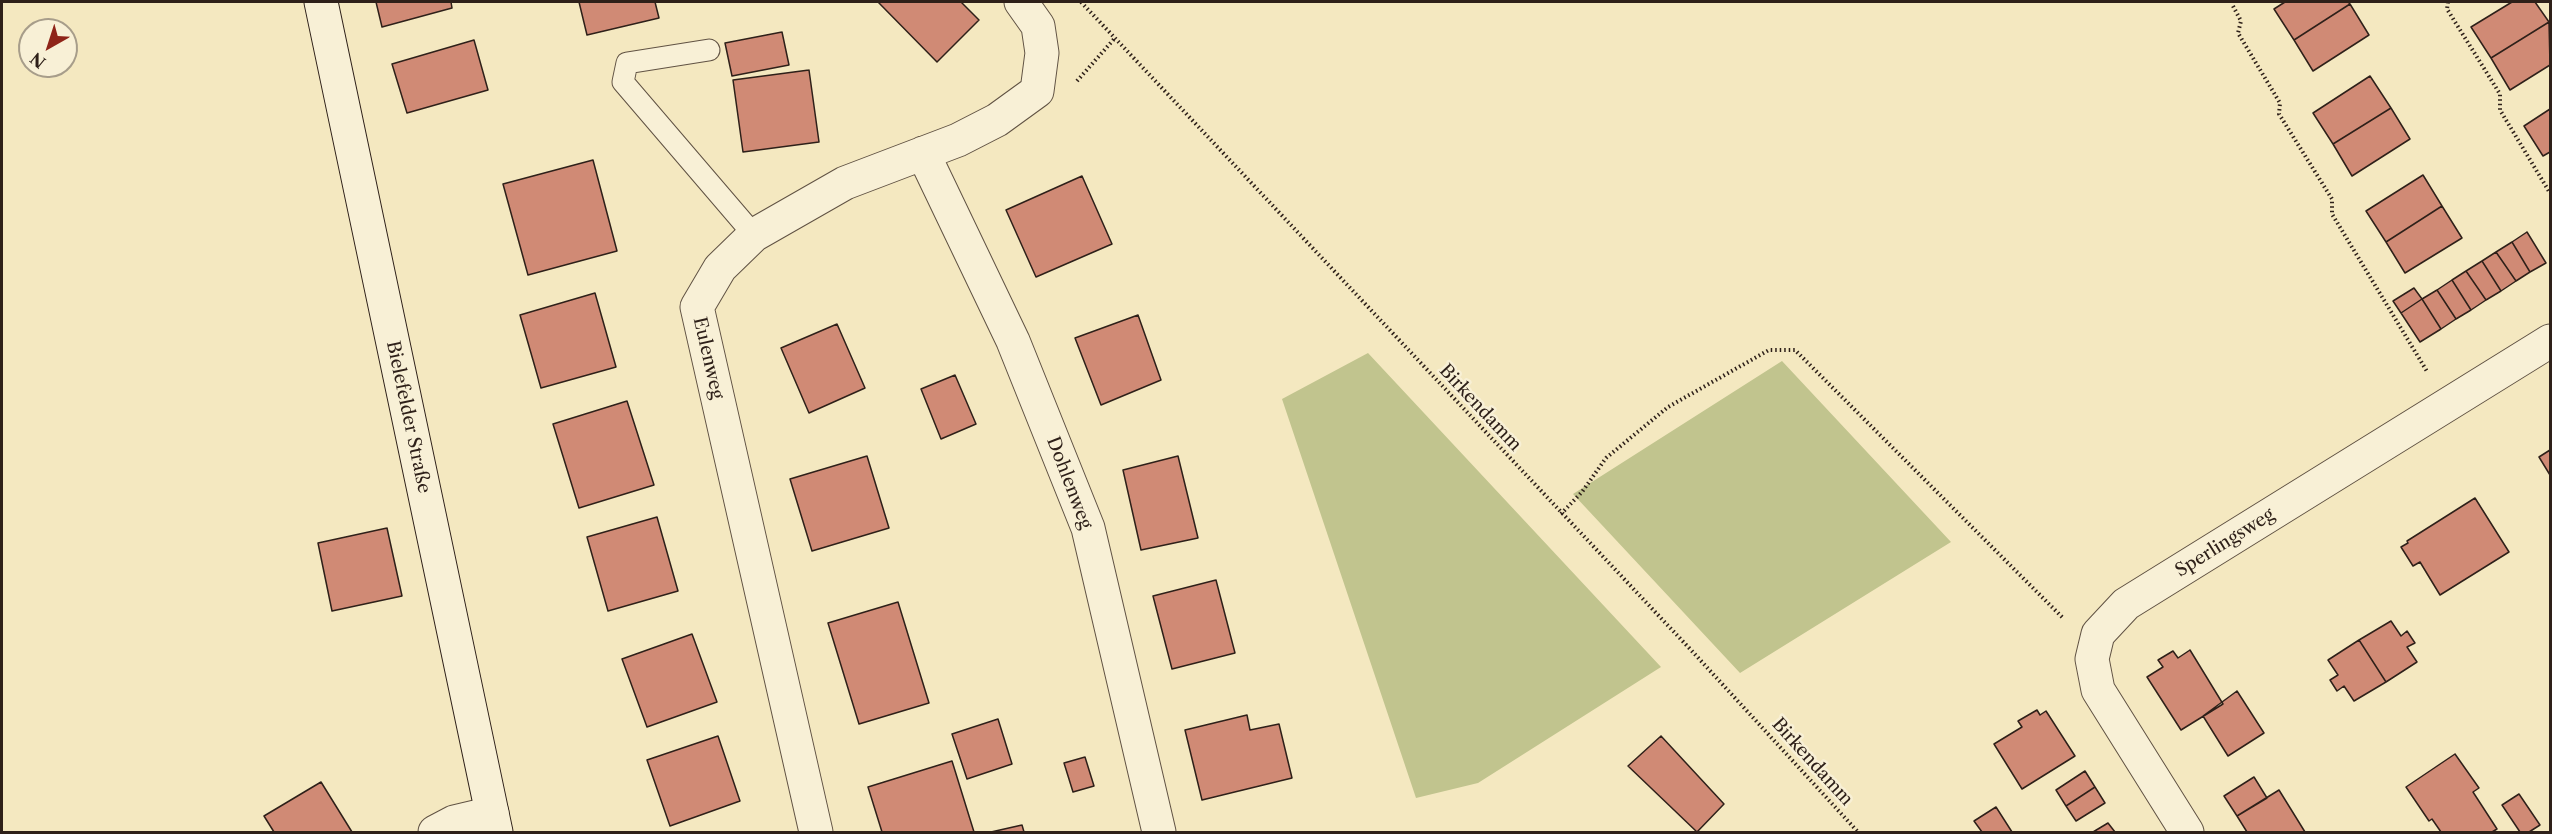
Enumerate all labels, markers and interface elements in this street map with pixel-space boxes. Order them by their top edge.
north arrow [18,18,78,78]
text: N [26,48,50,73]
street label: Eulenweg [688,315,728,401]
street label: Bielefelder Straße [381,339,435,495]
street label: Birkendamm [1434,360,1526,456]
street label: Dohlenweg [1042,434,1096,532]
street label: Sperlingsweg [2171,504,2279,582]
street label: Birkendamm [1767,714,1857,810]

